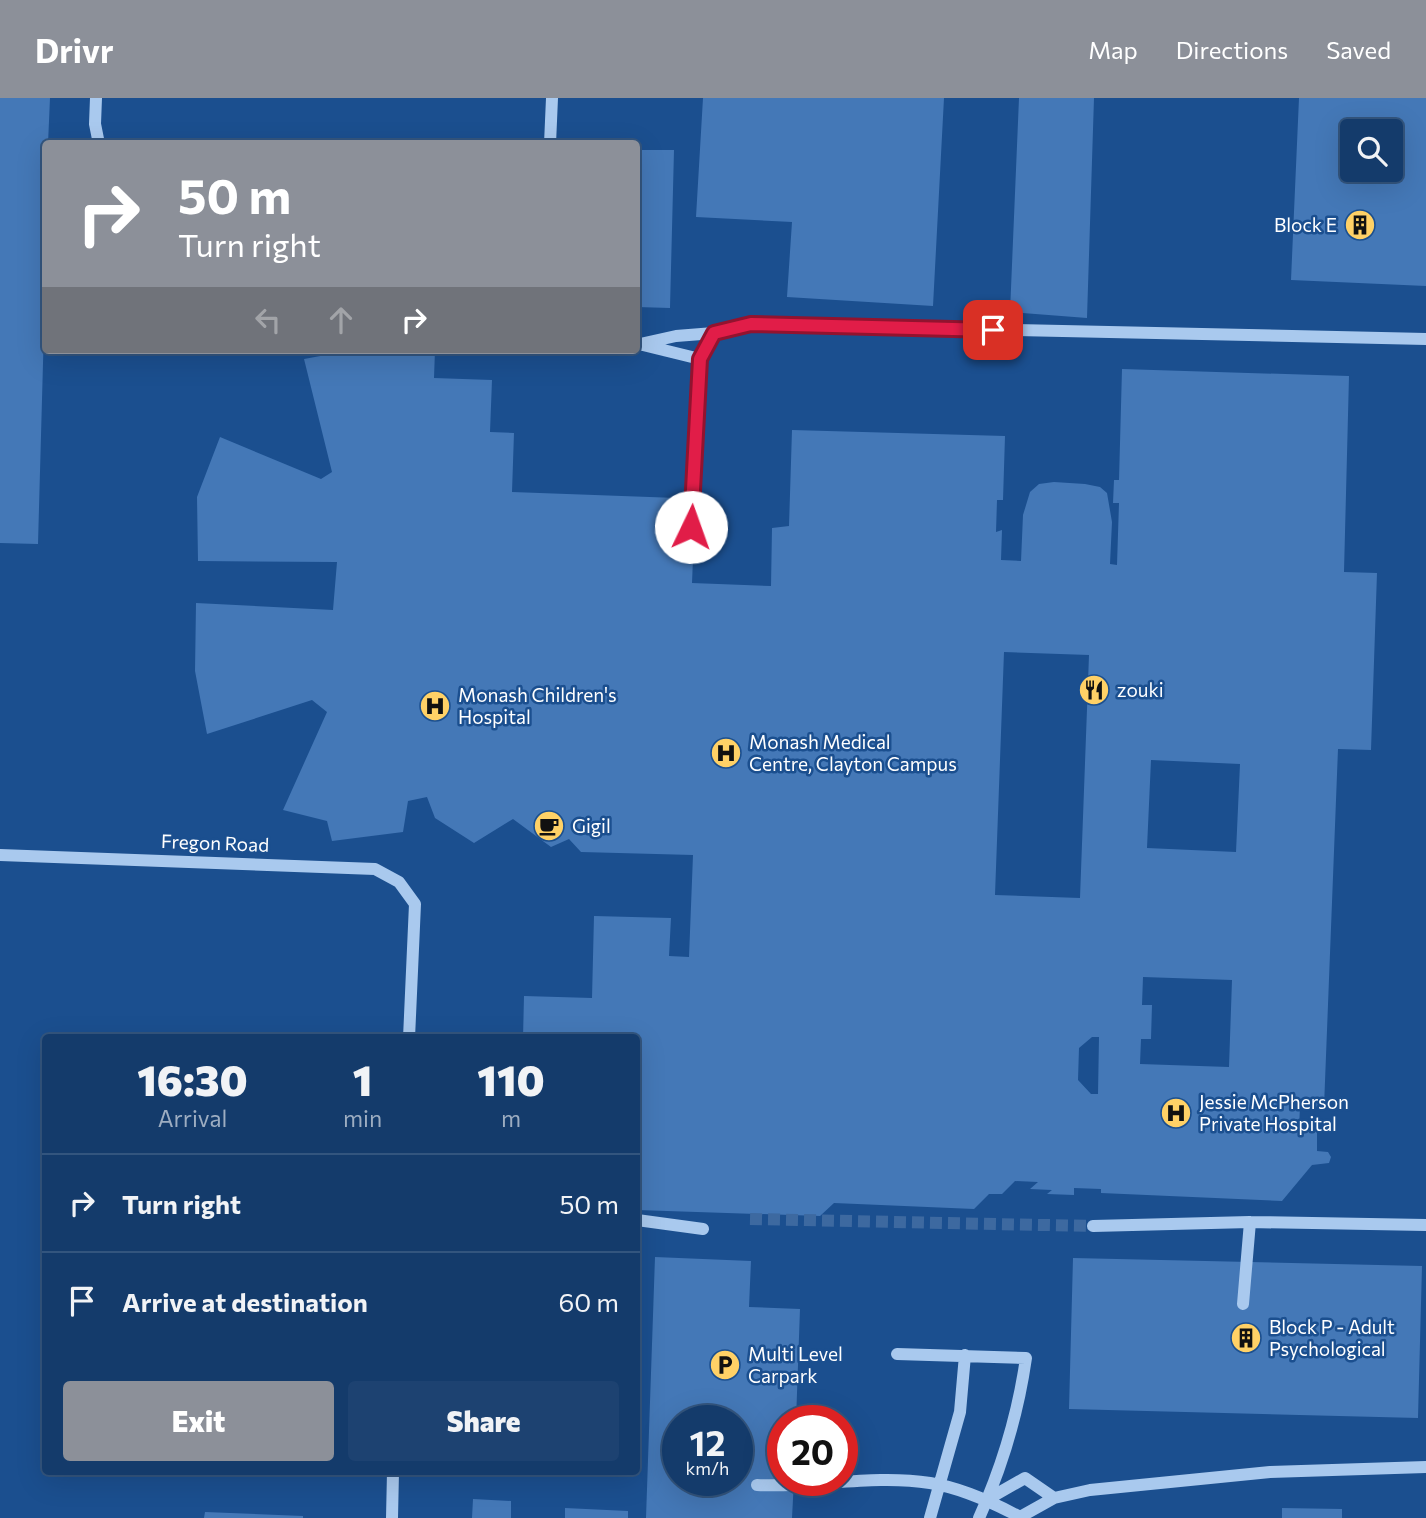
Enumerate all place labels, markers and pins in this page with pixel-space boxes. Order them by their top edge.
building icon: Block E [1343,208,1377,242]
place label: Block E [1274,213,1337,236]
pin [963,300,1023,360]
restaurant icon: zouki [1077,673,1111,707]
place label: zouki [1117,678,1164,701]
place label: Monash Children's Hospital [458,683,617,728]
hospital icon: Monash Children's Hospital [418,689,452,723]
place label: Monash Medical Centre, Clayton Campus [749,730,957,775]
hospital icon: Monash Medical Centre, Clayton Campus [709,736,743,770]
cafe icon: Gigil [532,809,566,843]
place label: Gigil [572,814,611,837]
place label: Jessie McPherson Private Hospital [1199,1090,1349,1135]
hospital icon: Jessie McPherson Private Hospital [1159,1096,1193,1130]
place label: Block P - Adult Psychological [1269,1315,1395,1360]
building icon: Block P - Adult Psychological [1229,1321,1263,1355]
place label: Multi Level Carpark [748,1342,843,1387]
parking icon: Multi Level Carpark [708,1348,742,1382]

